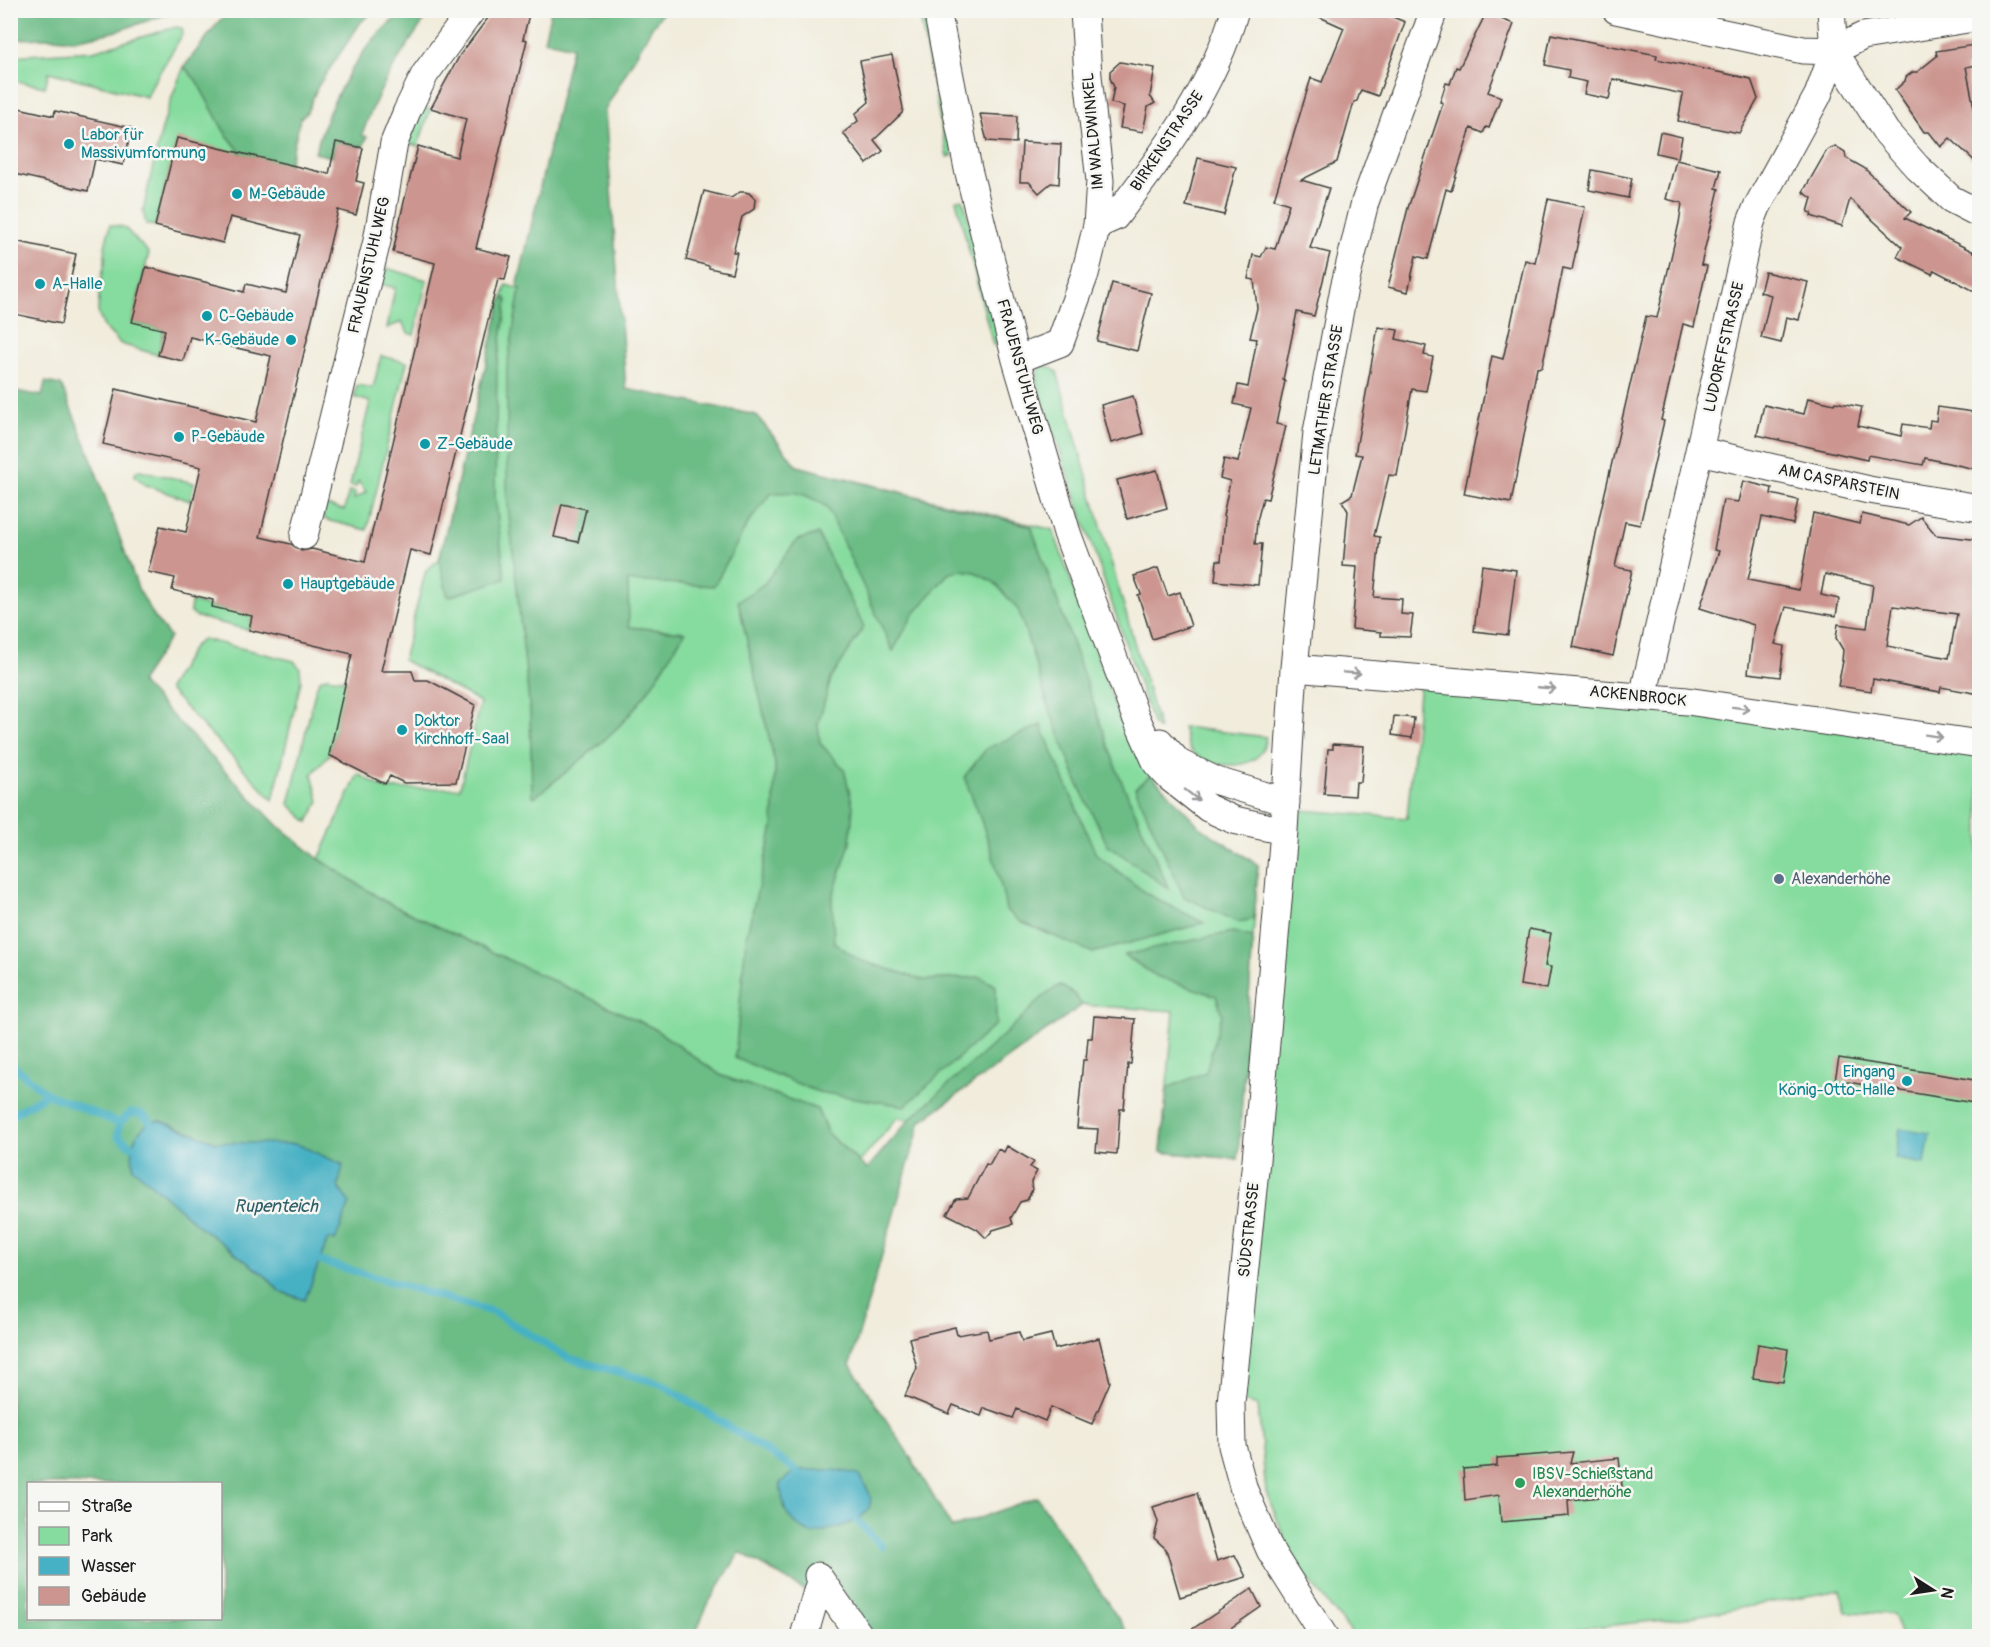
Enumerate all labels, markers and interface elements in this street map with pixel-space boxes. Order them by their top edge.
street label: IM WALDWINKEL [1078,72,1108,190]
street label: BIRKENSTRASSE [1126,87,1208,195]
place label: Labor für Massivumformung [81,125,206,163]
marker: Labor für Massivumformung [62,137,76,151]
place label: M-Gebäude [249,184,325,204]
marker: M-Gebäude [230,187,244,201]
street label: FRAUENSTUHLWEG [344,195,394,335]
place label: A-Halle [52,274,102,294]
marker: A-Halle [33,277,47,291]
street label: LUDORFFSTRASSE [1699,280,1749,414]
street label: FRAUENSTUHLWEG [992,297,1048,437]
place label: C-Gebäude [219,306,294,326]
marker: C-Gebäude [200,309,214,323]
street label: LETMATHER STRASSE [1304,323,1348,477]
place label: K-Gebäude [205,330,279,350]
marker: K-Gebäude [284,333,298,347]
place label: P-Gebäude [191,427,265,447]
marker: P-Gebäude [172,430,186,444]
place label: Z-Gebäude [437,434,513,454]
marker: Z-Gebäude [418,437,432,451]
street label: AM CASPARSTEIN [1776,459,1902,505]
place label: Hauptgebäude [300,574,395,594]
marker: Hauptgebäude [281,577,295,591]
one-way arrow [1342,667,1362,678]
street label: ACKENBROCK [1589,681,1688,711]
one-way arrow [1536,683,1556,694]
one-way arrow [1730,703,1750,714]
place label: Doktor Kirchhoff-Saal [414,711,509,749]
marker: Doktor Kirchhoff-Saal [395,723,409,737]
one-way arrow [1923,731,1943,742]
one-way arrow [1183,788,1199,801]
place label: Alexanderhöhe [1791,869,1890,889]
marker: Alexanderhöhe [1772,872,1786,886]
place label: Eingang König-Otto-Halle [1778,1062,1895,1100]
marker: Eingang König-Otto-Halle [1900,1074,1914,1088]
street label: SÜDSTRASSE [1234,1182,1264,1278]
water label: Rupenteich [234,1195,319,1218]
place label: IBSV-Schießstand Alexanderhöhe [1532,1464,1653,1502]
marker: IBSV-Schießstand Alexanderhöhe [1513,1476,1527,1490]
legend [27,1482,222,1620]
text: Straße [81,1495,132,1518]
text: Park [81,1525,113,1548]
text: Wasser [81,1555,137,1578]
north arrow [1903,1560,1963,1620]
text: Gebäude [81,1585,146,1608]
text: N [1936,1586,1958,1600]

